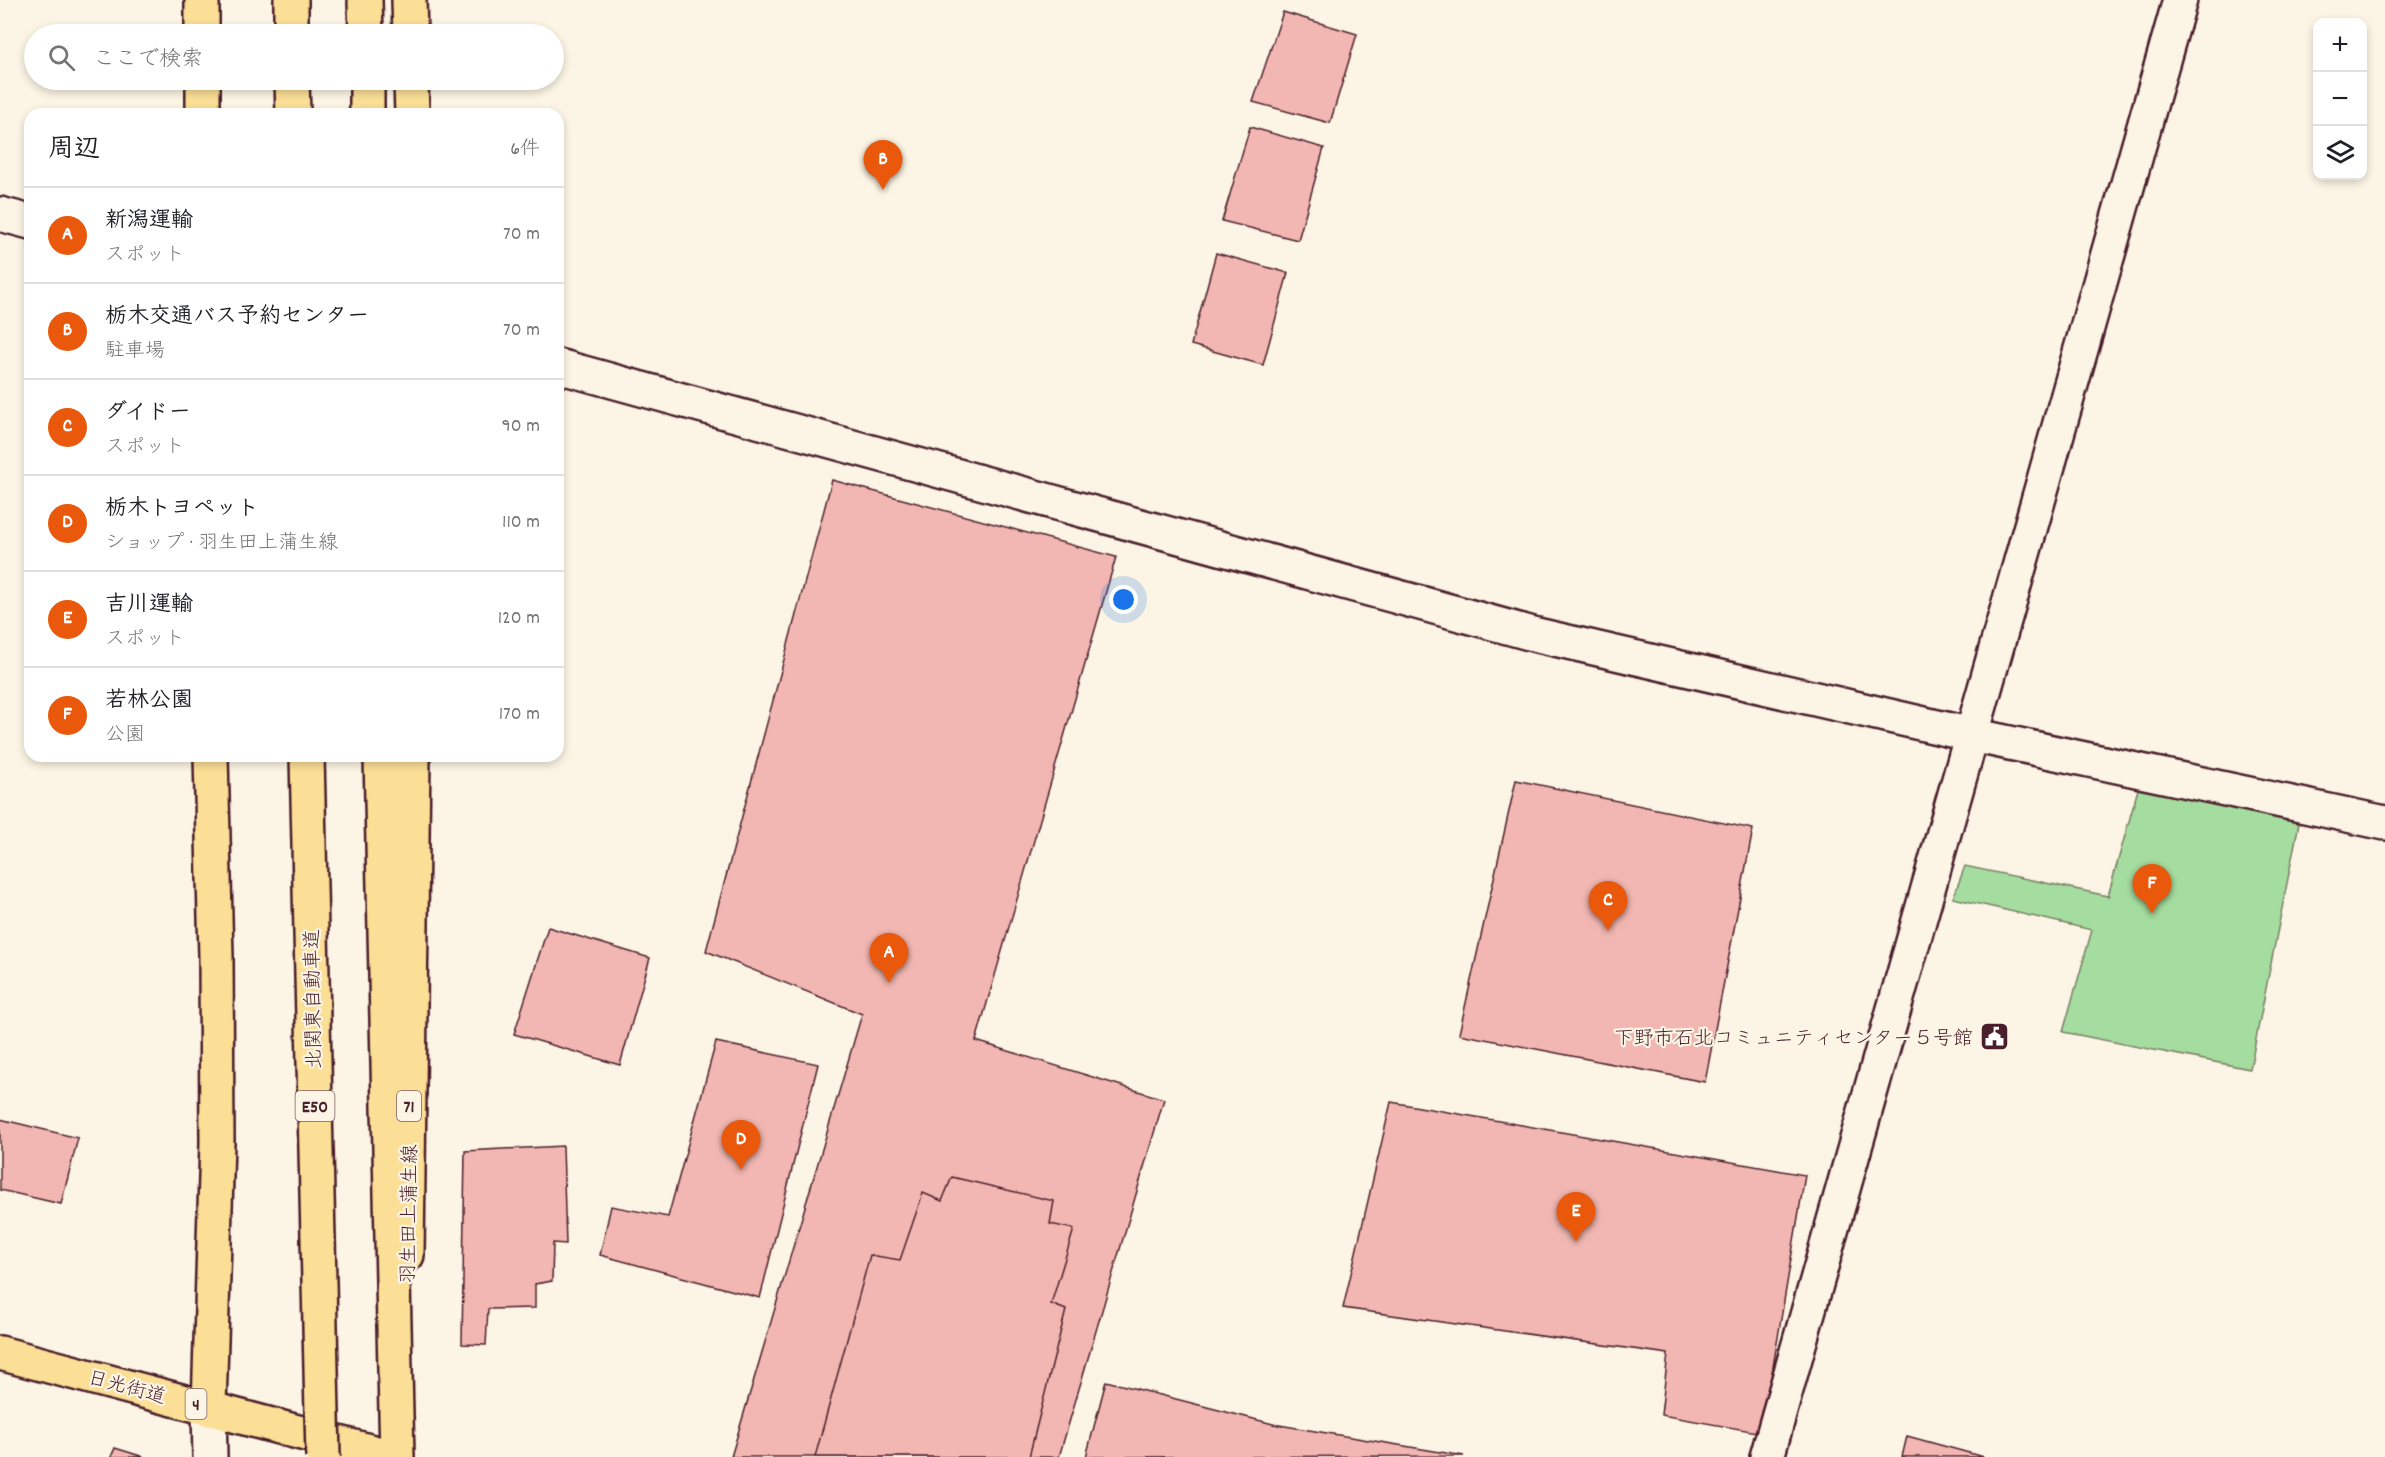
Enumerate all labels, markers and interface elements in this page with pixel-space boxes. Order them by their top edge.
map controls [2313,18,2367,180]
button: + [2313,18,2367,72]
search box [24,24,564,90]
icon: search [45,41,78,74]
text: ここで検索 [93,45,203,76]
button: − [2313,72,2367,126]
button: layers [2313,126,2367,180]
text: 周辺 [48,132,100,169]
text: 6件 [510,136,540,164]
pin: B [864,140,902,190]
text: 新潟運輸 [105,206,193,237]
text: A [62,221,73,249]
text: 70 m [503,221,540,249]
text: スポット [105,242,185,270]
text: 栃木交通バス予約センター [105,302,369,333]
text: B [63,317,72,345]
text: 70 m [503,317,540,345]
text: 駐車場 [105,338,165,366]
text: ダイドー [105,398,191,429]
text: C [63,413,72,441]
text: 90 m [502,413,540,441]
text: スポット [105,434,185,462]
text: 栃木トヨペット [105,494,259,525]
text: D [62,509,73,537]
text: 110 m [502,509,540,537]
text: ショップ · 羽生田上蒲生線 [105,530,338,558]
your location [1109,585,1138,614]
text: 吉川運輸 [105,590,193,621]
text: E [63,605,72,633]
text: 120 m [498,605,540,633]
text: スポット [105,626,185,654]
text: 若林公園 [105,686,193,717]
text: F [63,701,72,729]
text: 170 m [499,701,540,729]
text: 公園 [105,722,145,750]
pin: F [2132,864,2172,914]
pin: C [1588,882,1628,931]
street label: 北関東自動車道 [300,929,330,1069]
pin: A [870,934,908,983]
public building icon: 下野市石北コミュニティセンター５号館 [1978,1021,2010,1053]
place label: 下野市石北コミュニティセンター５号館 [1614,1026,1973,1054]
road number: E50 [296,1091,334,1121]
road number: 71 [397,1091,421,1121]
pin: D [722,1120,760,1170]
street label: 羽生田上蒲生線 [396,1144,426,1284]
pin: E [1556,1192,1596,1242]
street label: 日光街道 [84,1365,168,1413]
road number: 4 [186,1389,206,1419]

